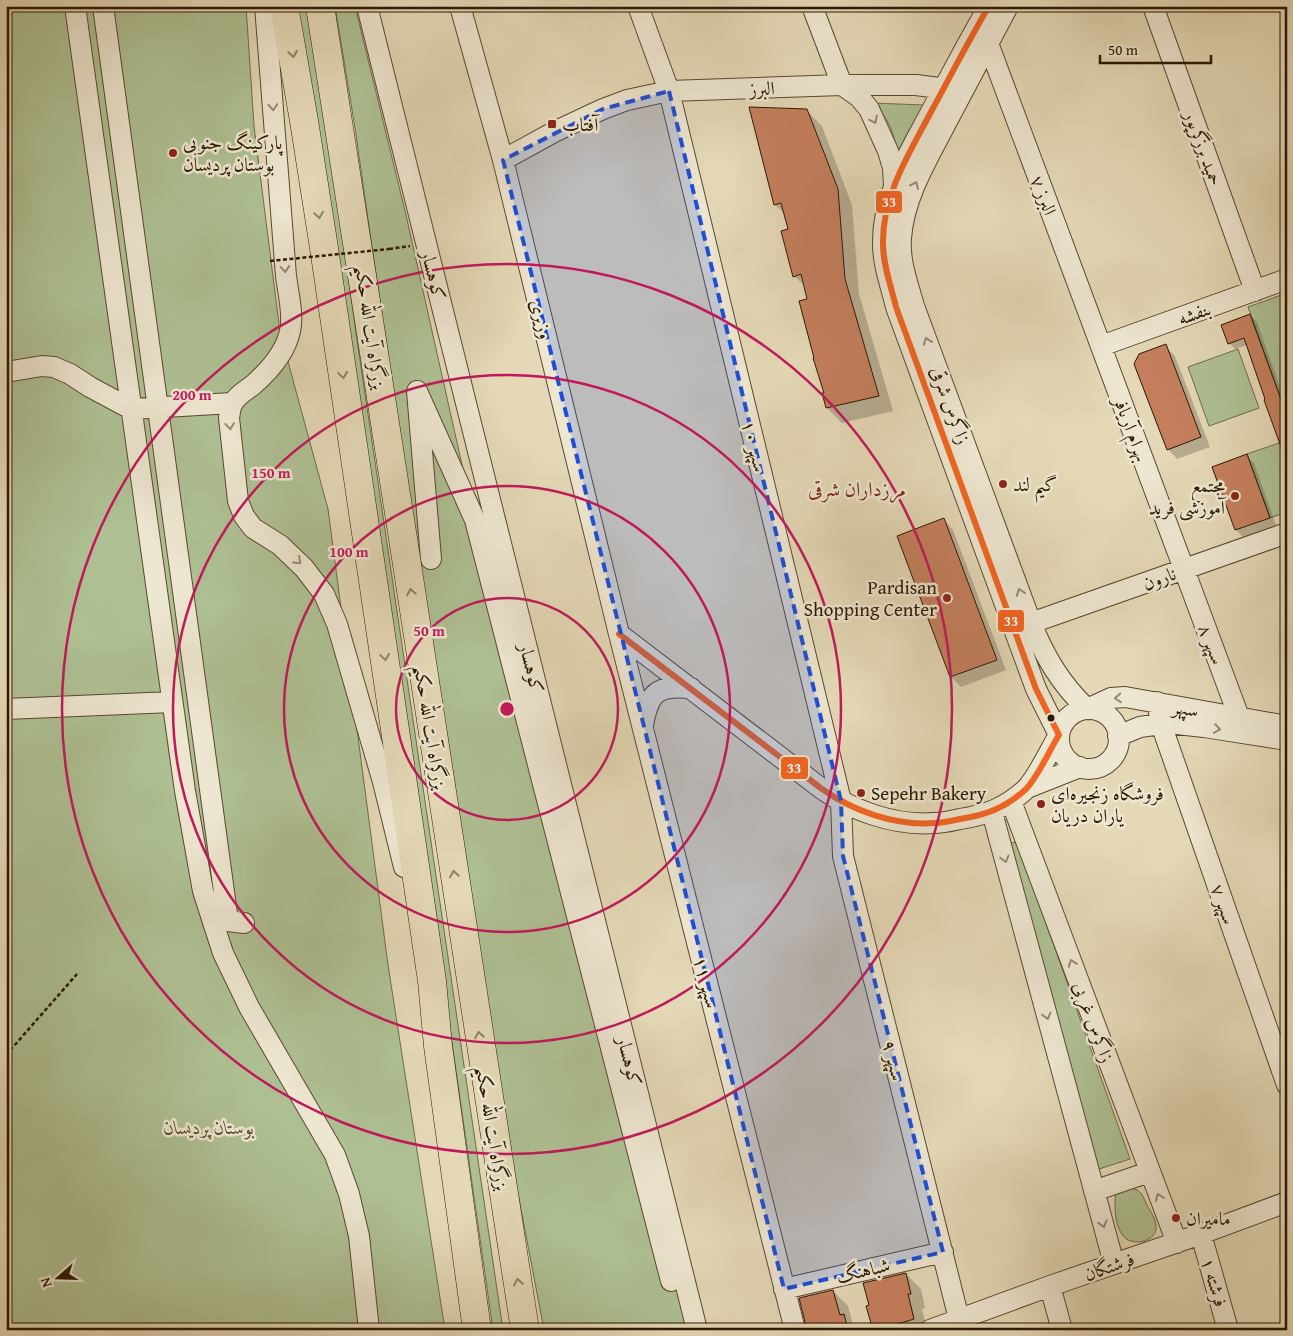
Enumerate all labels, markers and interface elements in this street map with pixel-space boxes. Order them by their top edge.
scale bar [1100,32,1212,64]
text: 50 m [1108,39,1139,60]
one-way arrow [287,50,297,59]
street label: البرز [747,74,775,103]
one-way arrow [267,103,278,111]
street label: حمید برزگرپور [1177,105,1230,189]
place label: آفتاب [562,110,600,138]
one-way arrow [868,115,879,124]
marker: آفتاب [546,118,558,130]
place label: پارکینگ جنوبی بوستان پردیسان [183,128,284,178]
marker: پارکینگ جنوبی بوستان پردیسان [167,147,179,159]
street label: البرز ۷ [1024,171,1064,219]
one-way arrow [909,181,920,190]
line badge: 33 [875,190,903,214]
text: 33 [882,192,896,212]
one-way arrow [313,211,324,219]
street label: کوهسار [414,245,454,303]
street label: بزرگراه آیت الله حکیم [342,262,394,393]
one-way arrow [280,265,291,273]
street label: بنفشه [1174,294,1214,332]
street label: وزیری [524,296,560,342]
one-way arrow [923,337,933,346]
street label: زاگرس شرقی [924,362,978,448]
one-way arrow [337,372,348,380]
text: 200 m [172,384,212,405]
street label: بهرام آریافر [1104,391,1157,467]
street label: سپهر ۱۰ [735,417,775,475]
one-way arrow [224,423,235,431]
text: 150 m [251,462,291,483]
place label: گیم لند [1013,470,1057,504]
place label: مجتمع آموزشی فرید [1149,471,1227,521]
district label: مرزداران شرقی [808,474,906,503]
marker: گیم لند [997,478,1009,490]
marker: مجتمع آموزشی فرید [1229,490,1241,502]
text: 100 m [329,541,369,562]
one-way arrow [292,555,301,564]
street label: نارون [1138,559,1180,597]
place label: Pardisan Shopping Center [804,573,937,623]
one-way arrow [406,588,416,597]
one-way arrow [1016,588,1026,597]
marker: Pardisan Shopping Center [941,592,953,604]
line badge: 33 [997,609,1025,633]
text: 33 [1004,611,1018,631]
text: 50 m [413,620,445,641]
street label: سپهر ۸ [1192,620,1232,668]
street label: کوهسار [512,638,552,696]
one-way arrow [379,653,389,662]
street label: بزرگراه آیت الله حکیم [401,662,455,793]
street label: سپهر [1169,691,1201,724]
one-way arrow [1114,693,1122,704]
centre of rings [498,700,516,718]
unlabelled marker [1046,713,1056,723]
one-way arrow [1213,723,1221,733]
line badge: 33 [780,756,809,780]
text: 33 [787,758,801,778]
place label: Sepehr Bakery [871,779,987,807]
place label: فروشگاه زنجیره‌ای یاران دریان [1051,779,1164,829]
marker: Sepehr Bakery [855,787,867,799]
marker: فروشگاه زنجیره‌ای یاران دریان [1035,798,1047,810]
one-way arrow [999,855,1010,864]
one-way arrow [449,870,460,878]
street label: سپهر ۷ [1204,880,1244,928]
street label: سپهر ۱۱ [687,953,727,1011]
one-way arrow [1068,959,1078,968]
street label: زاگرس غربی [1065,978,1122,1067]
one-way arrow [1041,1012,1052,1021]
one-way arrow [474,1030,484,1039]
street label: کوهسار [610,1031,650,1089]
street label: سپهر ۹ [875,1037,913,1083]
street label: بزرگراه آیت الله حکیم [463,1063,517,1194]
park label: بوستان پردیسان [164,1113,255,1141]
one-way arrow [1155,1193,1165,1202]
place label: مامیران [1186,1204,1231,1232]
marker: مامیران [1170,1212,1182,1224]
one-way arrow [1097,1219,1108,1228]
street label: فرشتگان [1080,1244,1138,1288]
street label: شباهنگ [833,1250,893,1290]
north arrow [32,1254,82,1304]
street label: فرشته ۱ [1195,1254,1235,1310]
text: N [35,1274,57,1290]
one-way arrow [513,1277,523,1286]

